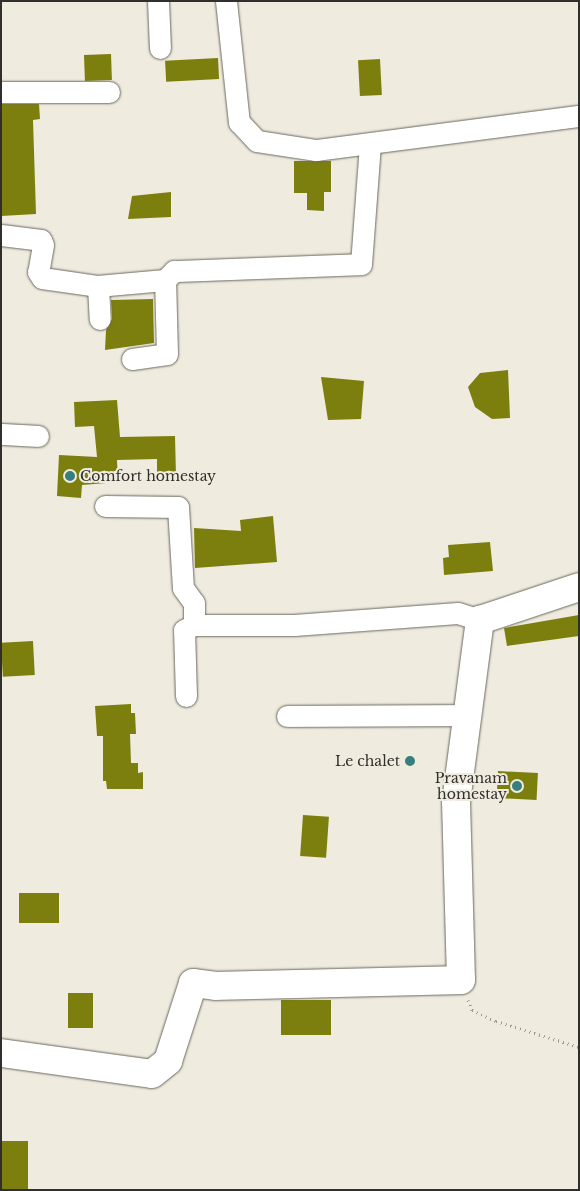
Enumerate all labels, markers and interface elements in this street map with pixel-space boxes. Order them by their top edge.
place label: Comfort homestay [80,468,216,484]
marker: Comfort homestay [64,470,76,482]
place label: Le chalet [335,753,400,769]
marker: Le chalet [404,755,416,767]
place label: Pravanam homestay [435,770,507,802]
marker: Pravanam homestay [511,780,523,792]

